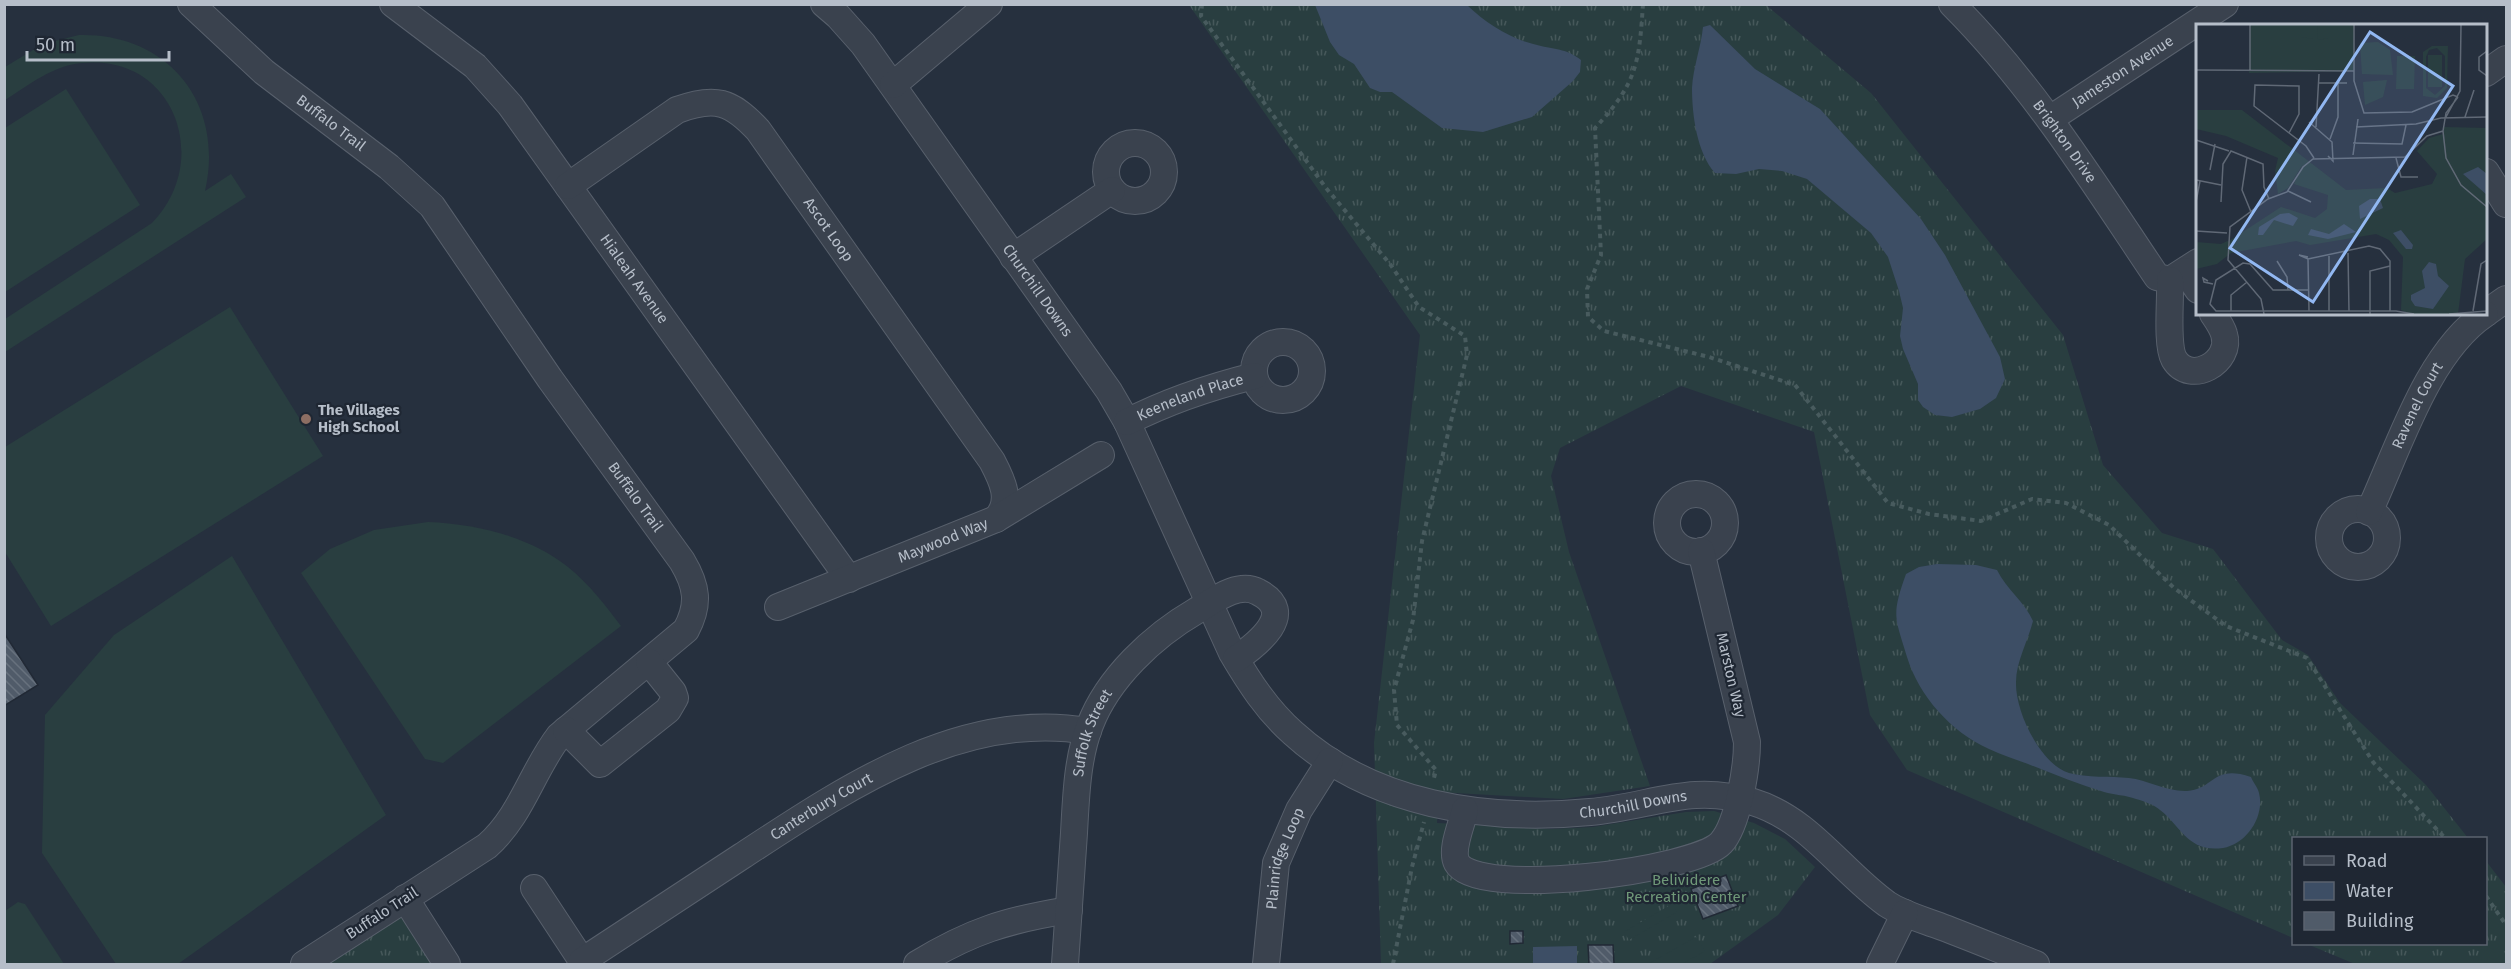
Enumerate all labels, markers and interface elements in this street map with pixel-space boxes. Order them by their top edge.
scale bar [27,24,170,62]
inset map [2196,24,2487,315]
street label: Jameston Avenue [2069,31,2177,111]
text: 50 m [36,34,75,56]
street label: Buffalo Trail [293,91,370,155]
street label: Brighton Drive [2029,96,2100,186]
street label: Ascot Loop [800,194,857,265]
street label: Hialeah Avenue [596,231,672,327]
street label: Churchill Downs [999,241,1077,340]
street label: Ravenel Court [2388,358,2447,452]
street label: Keeneland Place [1134,370,1245,425]
place label: The Villages High School [318,401,400,436]
marker: The Villages High School [299,412,313,426]
street label: Buffalo Trail [604,458,667,536]
street label: Maywood Way [895,514,991,567]
street label: Marston Way [1713,631,1750,720]
street label: Suffolk Street [1069,685,1116,778]
street label: Canterbury Court [767,769,876,844]
street label: Churchill Downs [1578,787,1688,822]
street label: Plainridge Loop [1262,805,1308,910]
legend [2292,837,2487,945]
text: Road [2346,850,2388,872]
park label: Belividere Recreation Center [1625,871,1747,906]
text: Water [2346,880,2393,902]
street label: Buffalo Trail [343,883,422,943]
text: Building [2346,910,2414,932]

